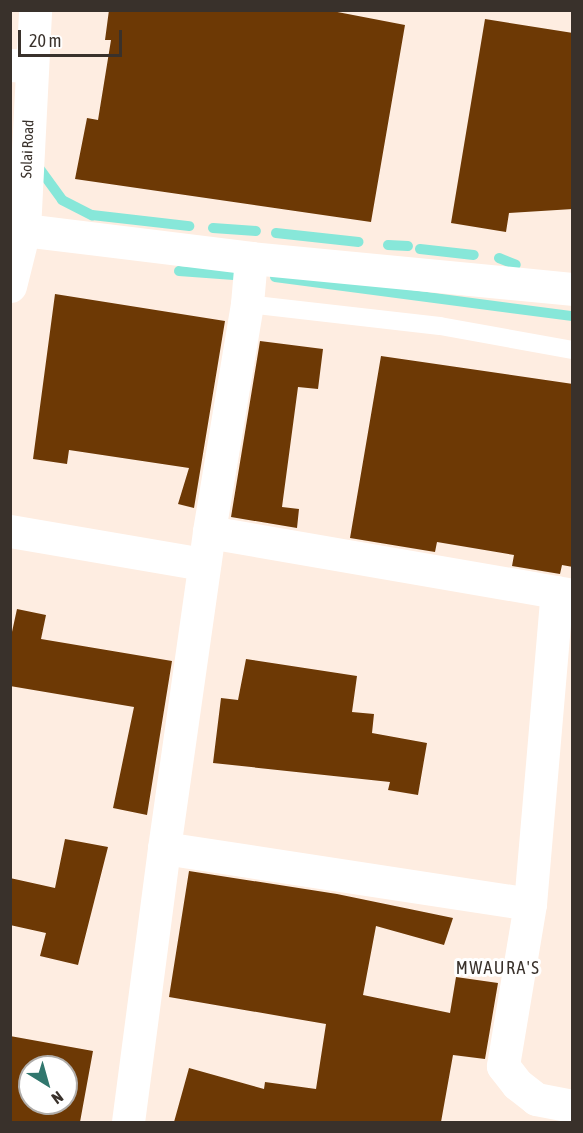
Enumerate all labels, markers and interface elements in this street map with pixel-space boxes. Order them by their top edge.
scale bar [21,18,124,56]
text: 20 m [29,30,61,51]
street label: Solai Road [17,119,37,179]
district label: MWAURA'S [456,957,540,979]
north arrow [18,1055,78,1115]
text: N [48,1088,67,1108]

